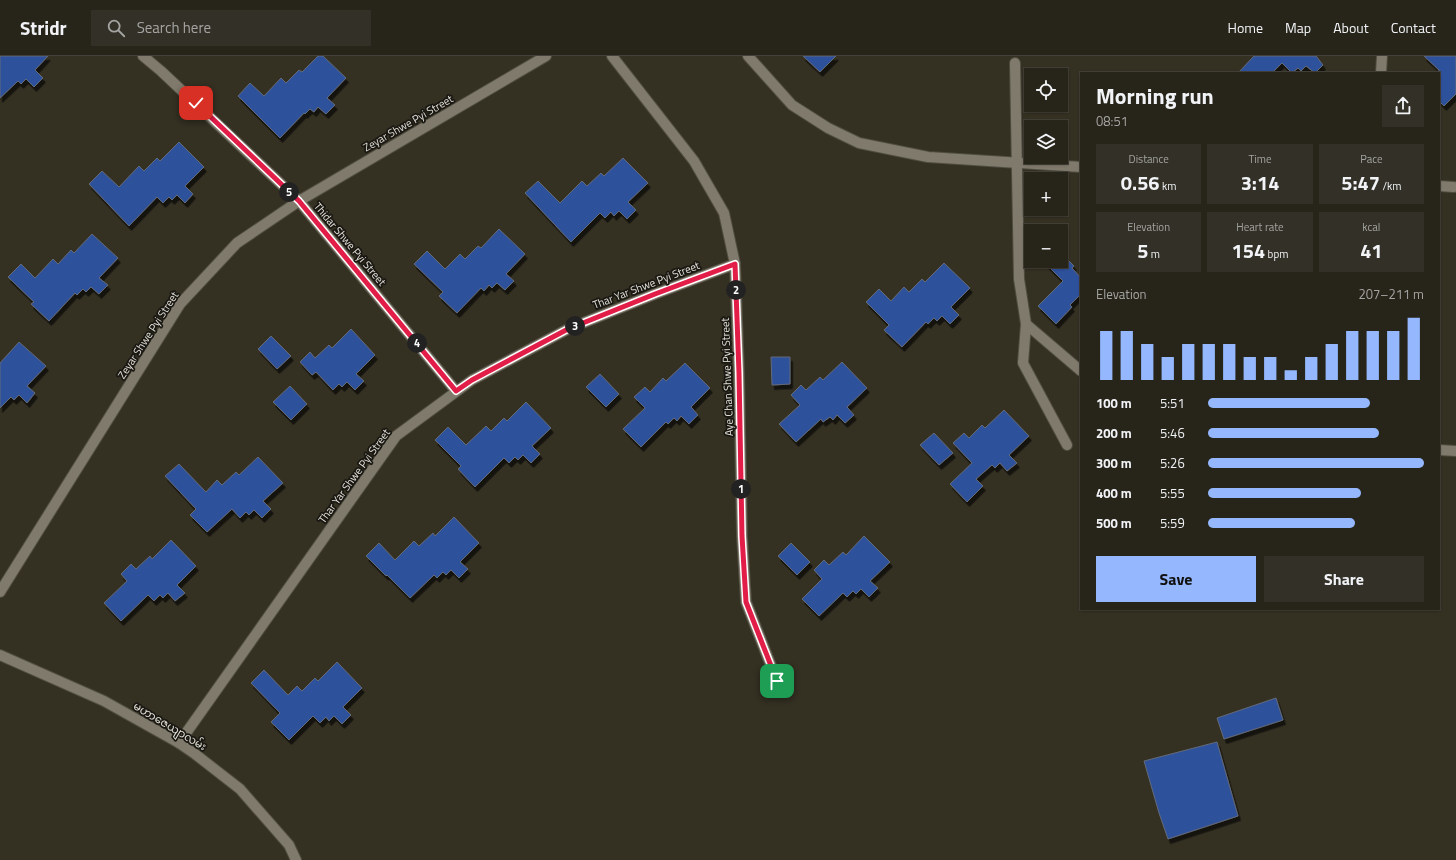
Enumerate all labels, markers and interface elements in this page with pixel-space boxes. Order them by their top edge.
search box [91,10,371,46]
text: Stridr [20,13,67,42]
text: Search here [137,16,211,39]
icon: search [105,17,127,39]
text: Home [1228,17,1263,38]
text: Map [1285,17,1311,38]
text: About [1333,17,1369,38]
text: Contact [1391,17,1436,38]
map controls [1024,68,1068,268]
button: locate [1024,68,1068,112]
text: Morning run [1096,79,1214,113]
button: share [1382,85,1424,127]
pin [179,86,213,120]
street label: Zeyar Shwe Pyi Street [360,91,456,155]
icon: check [185,92,207,114]
text: 08:51 [1096,111,1128,131]
button: layers [1024,120,1068,164]
text: Distance [1129,151,1169,167]
text: Time [1249,151,1271,167]
text: Pace [1360,151,1382,167]
text: 0.56 [1121,167,1160,198]
text: 3:14 [1241,167,1279,198]
text: 5:47 [1341,167,1380,198]
button: + [1024,172,1068,216]
text: km [1160,178,1176,194]
text: /km [1380,178,1401,194]
pin: 5 [279,182,299,202]
text: 5 [286,184,292,200]
street label: Thidar Shwe Pyi Street [310,199,390,289]
text: Elevation [1127,219,1170,235]
text: Heart rate [1236,219,1284,235]
text: kcal [1362,219,1380,235]
button: − [1024,224,1068,268]
text: 5 [1137,235,1148,266]
text: 154 [1232,235,1265,266]
text: 41 [1360,235,1383,266]
text: m [1148,246,1160,262]
text: bpm [1265,246,1288,262]
street label: Thar Yar Shwe Pyi Street [590,257,702,313]
pin: 2 [726,280,746,300]
text: 2 [733,282,739,298]
text: Elevation [1096,284,1147,304]
text: 207–211 m [1358,284,1424,304]
street label: Zeyar Shwe Pyi Street [114,288,182,382]
pin: 3 [565,316,585,336]
street label: Aye Chan Shwe Pyi Street [717,317,737,436]
text: 3 [572,318,578,334]
pin: 4 [407,333,427,353]
text: 4 [414,335,420,351]
text: 100 m [1096,393,1132,413]
text: 5:51 [1160,393,1185,413]
text: 200 m [1096,423,1132,443]
text: 5:46 [1160,423,1185,443]
street label: Thar Yar Shwe Pyi Street [314,425,394,527]
text: 300 m [1096,453,1132,473]
text: 5:26 [1160,453,1185,473]
pin: 1 [731,479,751,499]
text: 1 [738,481,744,497]
text: 400 m [1096,483,1132,503]
text: 5:55 [1160,483,1185,503]
text: 500 m [1096,513,1132,533]
text: 5:59 [1160,513,1185,533]
button: Save [1096,556,1256,602]
button: Share [1264,556,1424,602]
pin [760,664,794,698]
icon: arrive [766,670,788,692]
street label: မဟာဇေယျာလမ်း [130,698,210,755]

